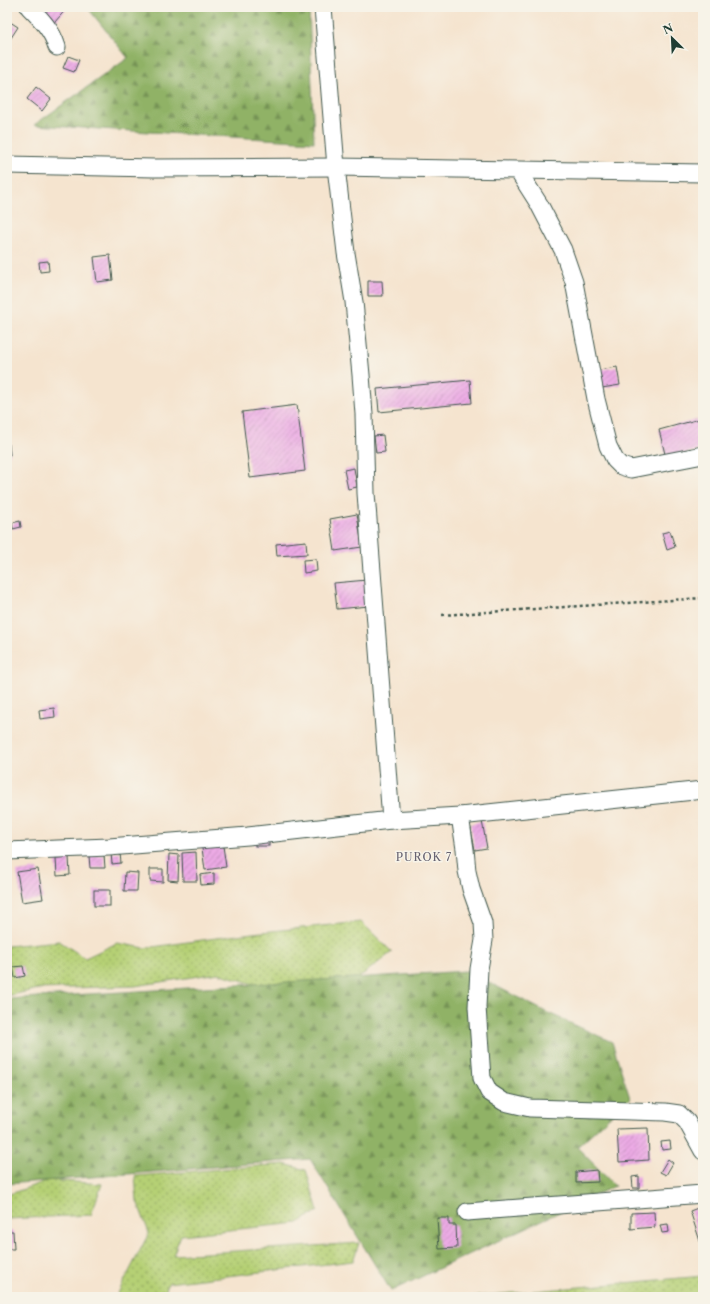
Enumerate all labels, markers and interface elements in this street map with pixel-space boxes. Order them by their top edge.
north arrow [652,18,692,58]
text: N [661,20,676,37]
district label: PUROK 7 [396,850,452,864]

